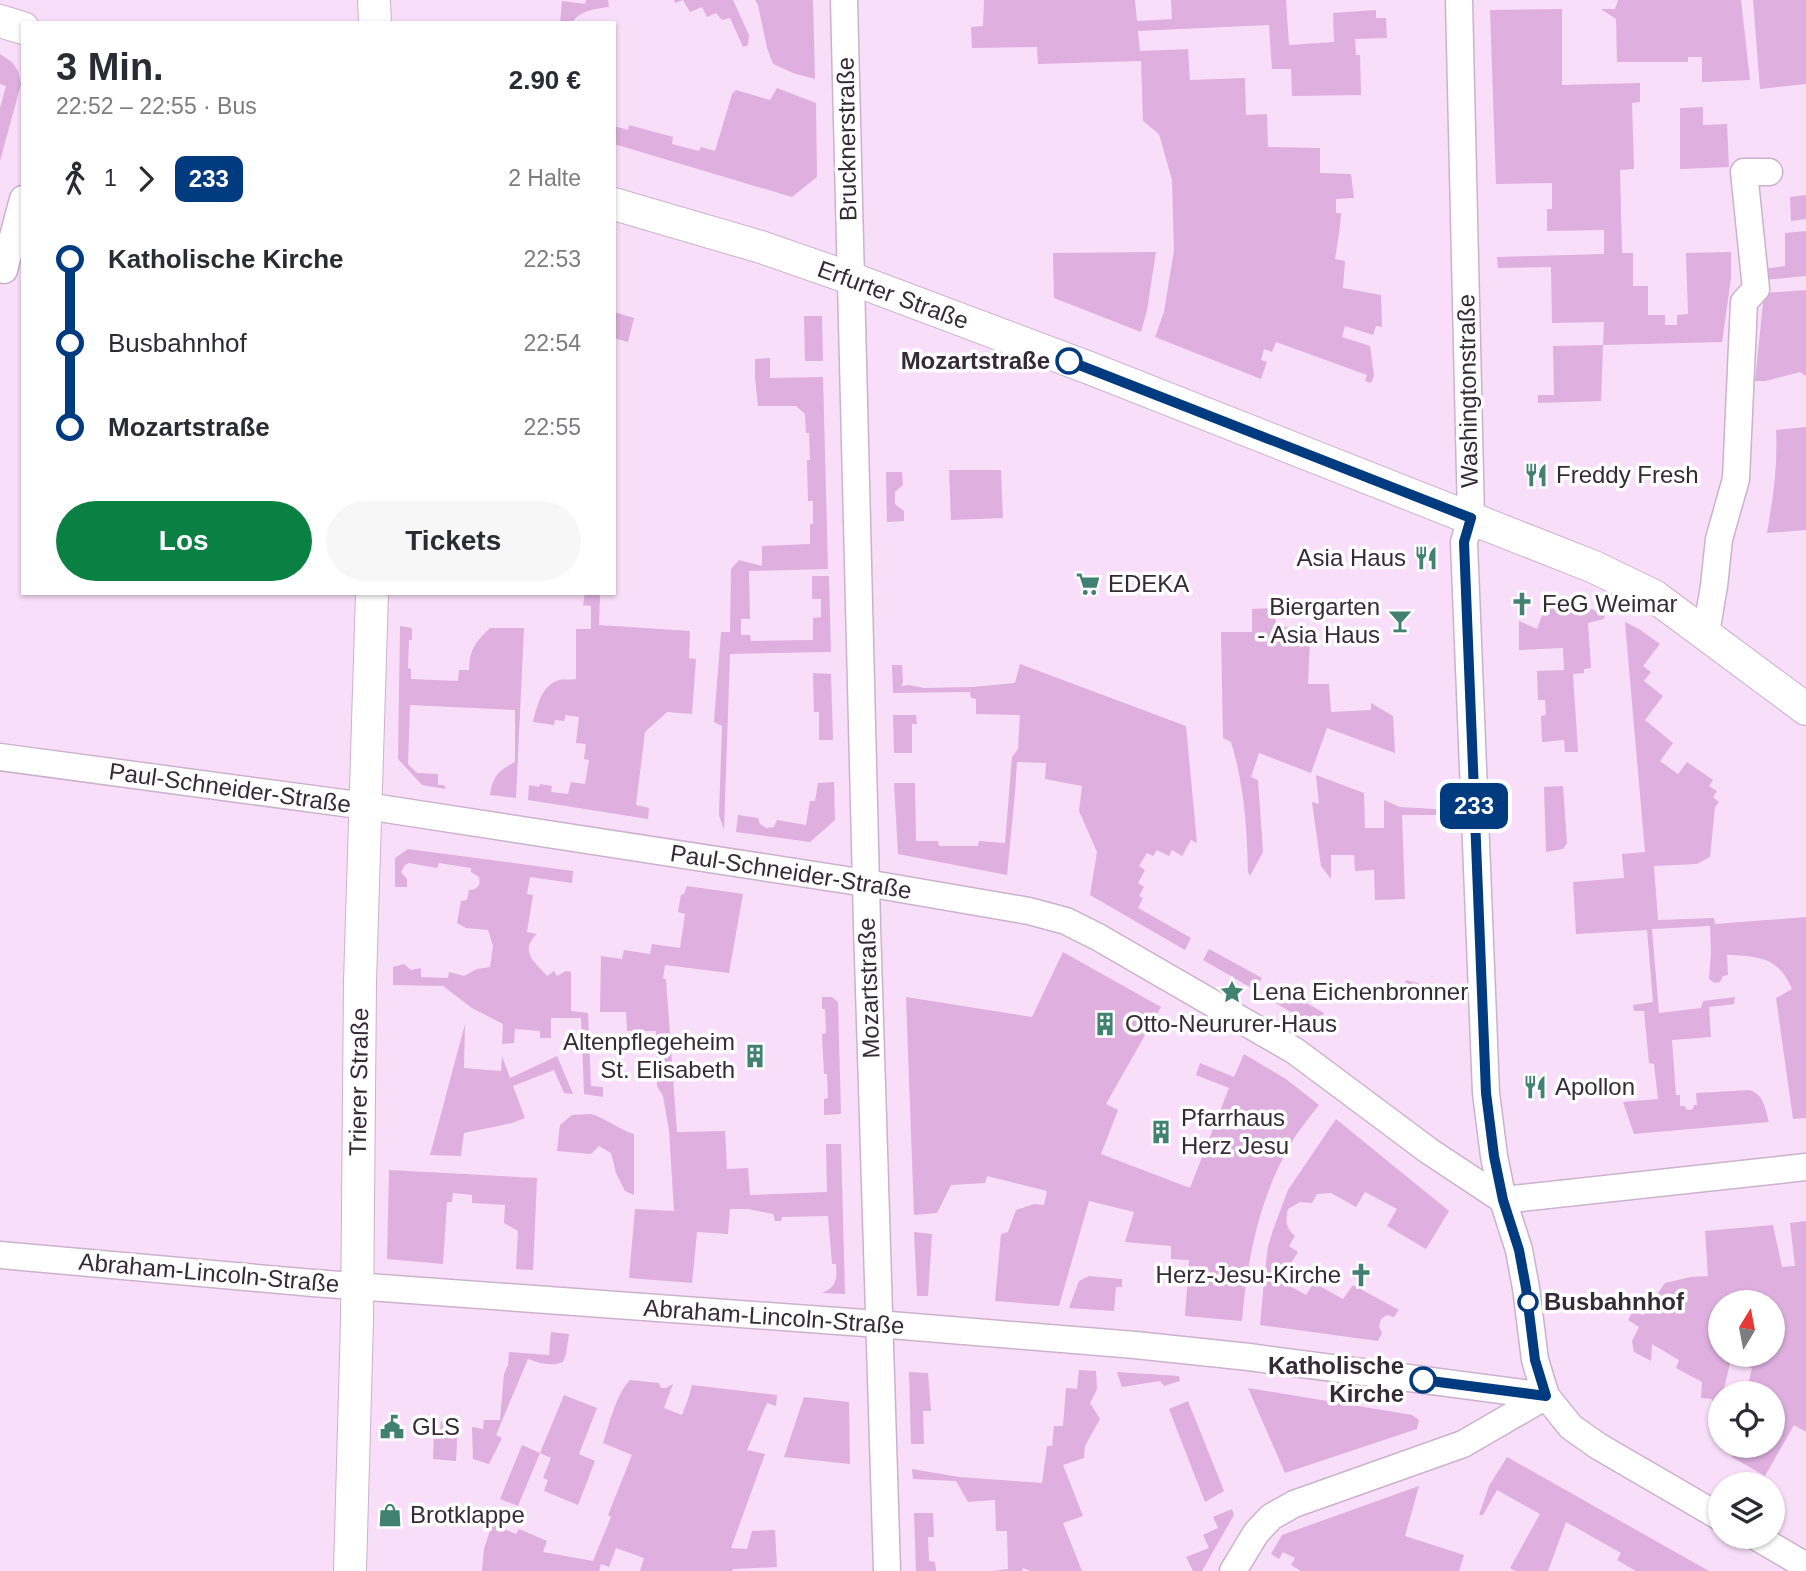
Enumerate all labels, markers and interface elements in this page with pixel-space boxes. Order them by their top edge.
text: 3 Min. [56,46,164,88]
street label: Brucknerstraße [832,57,861,221]
text: 2.90 € [509,65,581,95]
text: 22:52 – 22:55 · Bus [56,93,257,119]
icon: walk [56,160,94,198]
icon: forward [127,160,165,198]
text: 1 [104,165,117,191]
text: 233 [189,165,229,192]
text: 2 Halte [508,165,581,191]
text: Katholische Kirche [108,244,344,274]
text: 22:53 [523,246,581,272]
street label: Erfurter Straße [814,255,972,334]
street label: Washingtonstraße [1452,294,1483,488]
text: Busbahnhof [108,328,247,358]
text: 22:54 [523,330,581,356]
place label: Mozartstraße [901,347,1050,374]
marker: Mozartstraße [1056,348,1082,374]
text: Mozartstraße [108,412,270,442]
text: 22:55 [523,414,581,440]
restaurant icon: Freddy Fresh [1522,461,1550,489]
place label: Freddy Fresh [1556,461,1699,488]
button: Los [56,501,312,581]
button: Tickets [326,501,581,581]
place label: Asia Haus [1297,544,1406,571]
restaurant icon: Asia Haus [1412,544,1440,572]
supermarket icon: EDEKA [1074,570,1102,598]
place label: EDEKA [1108,570,1189,597]
church icon: FeG Weimar [1508,590,1536,618]
place label: FeG Weimar [1542,590,1678,617]
place label: Biergarten - Asia Haus [1257,593,1380,648]
bar icon: Biergarten - Asia Haus [1386,607,1414,635]
street label: Paul-Schneider-Straße [107,757,353,818]
line badge: 233 [1434,783,1514,829]
text: 233 [1454,792,1494,819]
street label: Paul-Schneider-Straße [668,839,914,904]
street label: Mozartstraße [853,917,884,1059]
place icon: Lena Eichenbronner [1218,978,1246,1006]
place label: Lena Eichenbronner [1252,978,1468,1005]
street label: Trierer Straße [344,1008,373,1156]
building icon: Otto-Neururer-Haus [1091,1010,1119,1038]
place label: Otto-Neururer-Haus [1125,1010,1337,1037]
place label: Altenpflegeheim St. Elisabeth [563,1028,735,1083]
building icon: Altenpflegeheim St. Elisabeth [741,1042,769,1070]
restaurant icon: Apollon [1521,1073,1549,1101]
place label: Apollon [1555,1073,1635,1100]
place label: Pfarrhaus Herz Jesu [1181,1104,1289,1159]
building icon: Pfarrhaus Herz Jesu [1147,1118,1175,1146]
street label: Abraham-Lincoln-Straße [78,1248,340,1297]
place label: Herz-Jesu-Kirche [1156,1261,1341,1288]
church icon: Herz-Jesu-Kirche [1347,1261,1375,1289]
place label: Busbahnhof [1544,1288,1685,1315]
north arrow [1708,1290,1785,1367]
map controls [1708,1290,1785,1549]
marker: Busbahnhof [1518,1292,1538,1312]
street label: Abraham-Lincoln-Straße [643,1294,905,1339]
place label: Katholische Kirche [1268,1352,1404,1407]
marker: Katholische Kirche [1410,1367,1436,1393]
button: locate [1708,1381,1785,1458]
public building icon: GLS [378,1413,406,1441]
place label: GLS [412,1413,460,1440]
button: layers [1708,1472,1785,1549]
shop icon: Brotklappe [376,1501,404,1529]
place label: Brotklappe [410,1501,525,1528]

